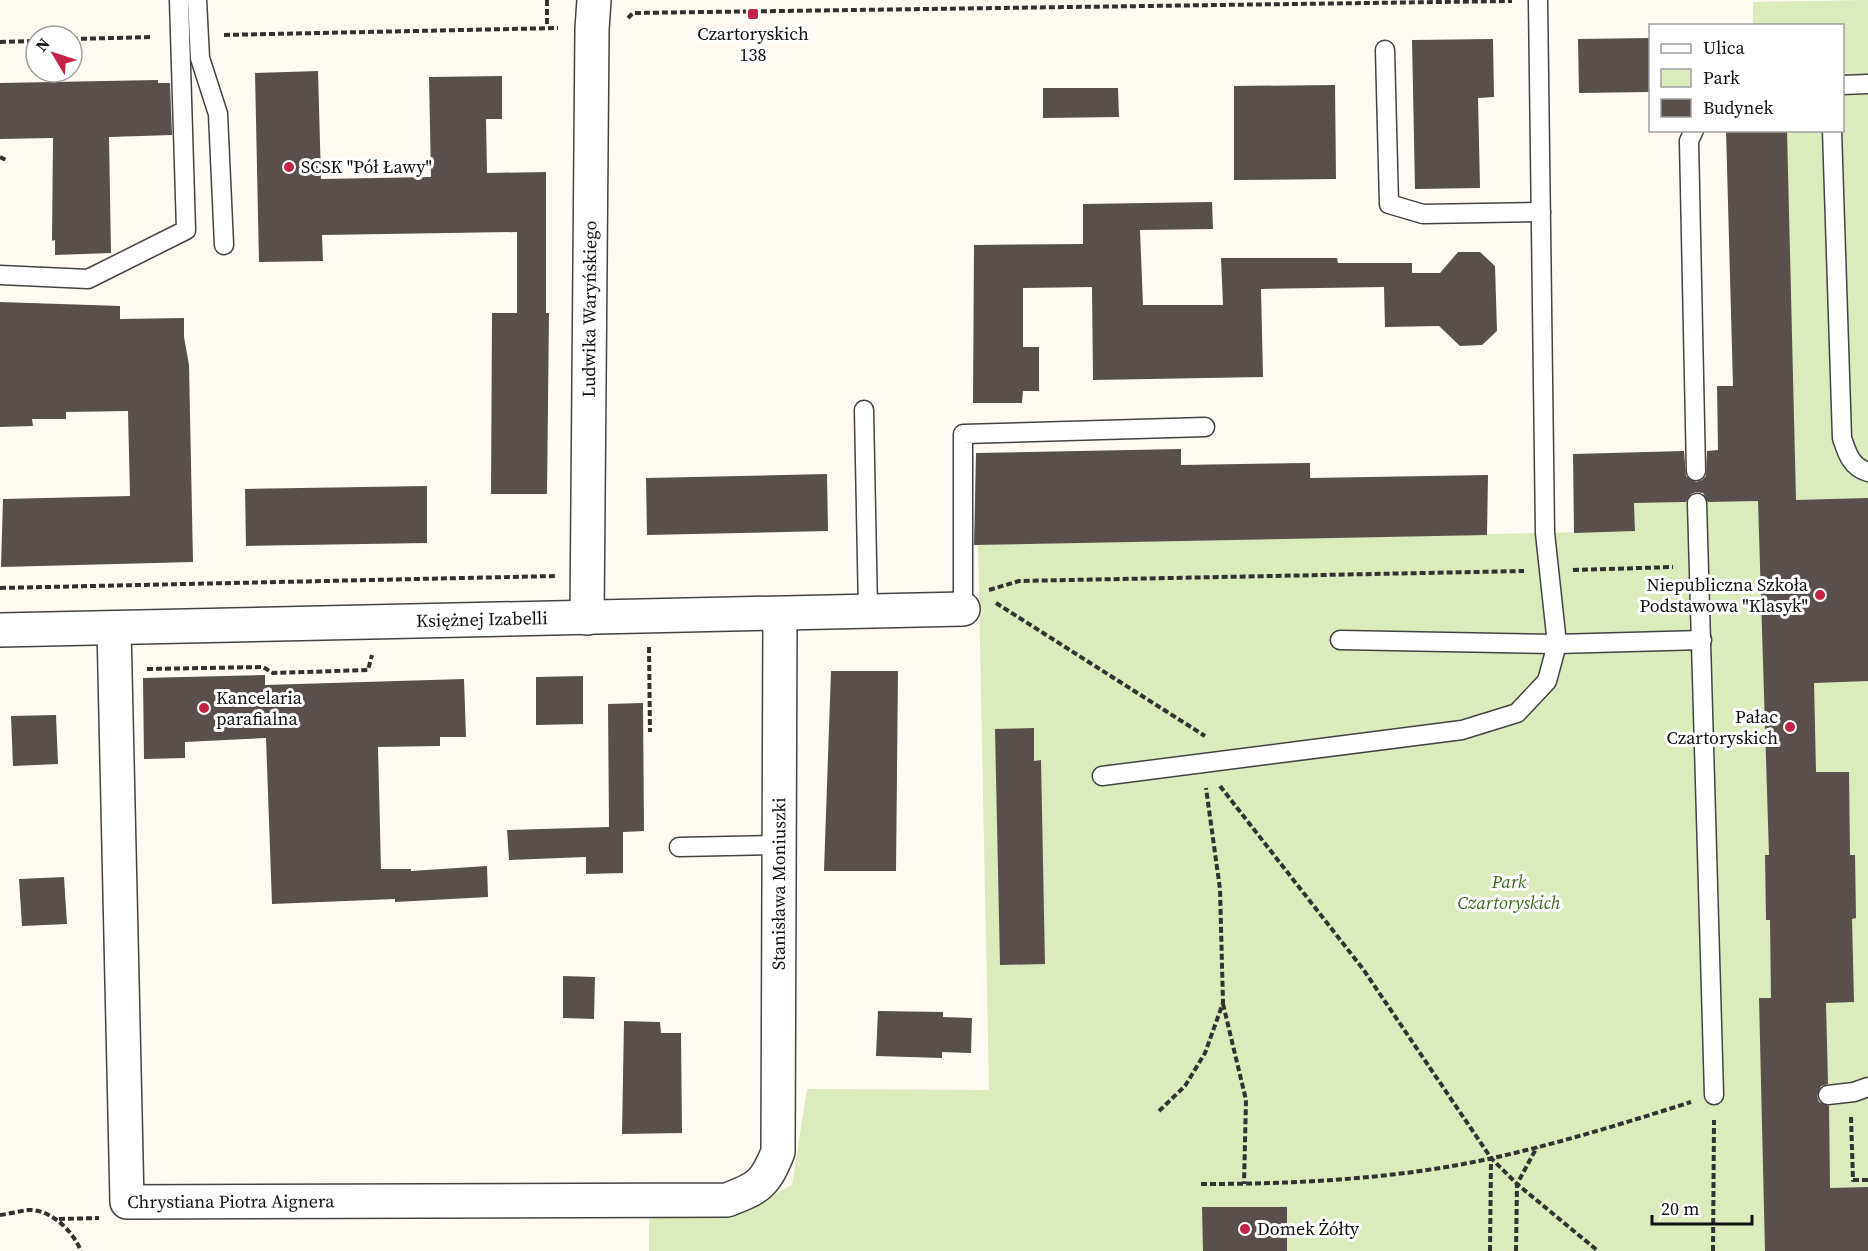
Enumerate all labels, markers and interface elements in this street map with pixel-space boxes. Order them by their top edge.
marker: Czartoryskich 138 [746,7,760,21]
place label: Czartoryskich 138 [697,21,809,67]
north arrow [24,24,84,84]
legend [1649,24,1844,132]
text: N [30,33,55,56]
text: Ulica [1703,35,1746,60]
text: Park [1703,65,1740,90]
text: Budynek [1703,95,1773,120]
place label: SCSK "Pół Ławy" [301,154,432,179]
marker: SCSK "Pół Ławy" [282,160,296,174]
street label: Ludwika Waryńskiego [576,220,602,397]
place label: Niepubliczna Szkoła Podstawowa "Klasyk" [1639,572,1809,618]
marker: Niepubliczna Szkoła Podstawowa "Klasyk" [1813,588,1827,602]
street label: Księżnej Izabelli [416,605,548,633]
place label: Kancelaria parafialna [216,685,303,731]
marker: Kancelaria parafialna [197,701,211,715]
place label: Pałac Czartoryskich [1667,704,1778,750]
marker: Pałac Czartoryskich [1783,720,1797,734]
street label: Stanisława Moniuszki [766,797,791,970]
park label: Park Czartoryskich [1457,869,1561,915]
street label: Chrystiana Piotra Aignera [127,1188,335,1214]
scale bar [1652,1188,1752,1226]
text: 20 m [1661,1196,1699,1221]
place label: Domek Żółty [1257,1216,1360,1241]
marker: Domek Żółty [1238,1222,1252,1236]

